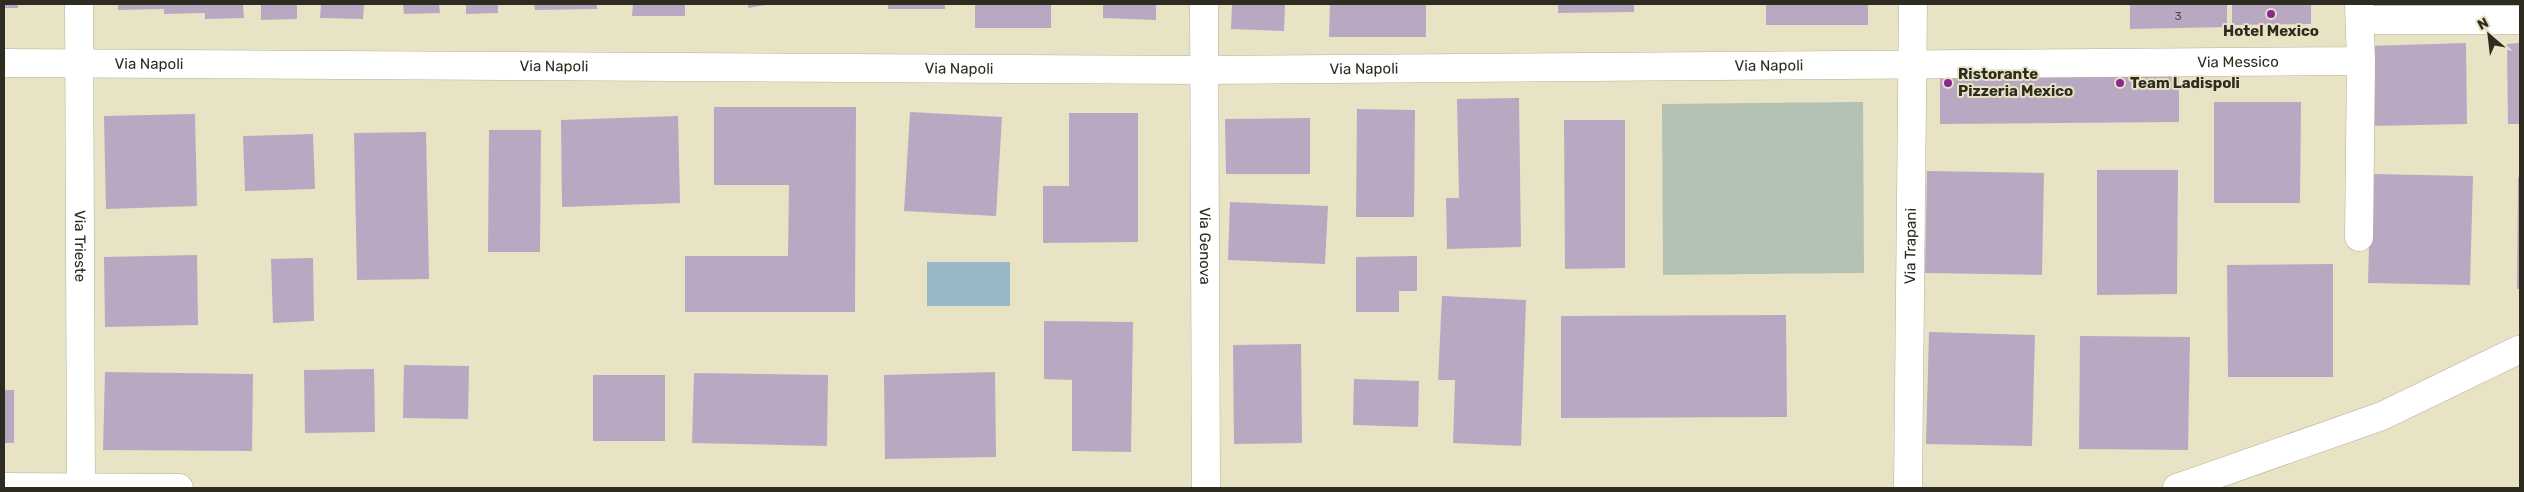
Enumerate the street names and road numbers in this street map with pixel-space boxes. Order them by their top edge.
street label: Via Messico [2197,53,2279,71]
street label: Via Napoli [114,55,184,73]
street label: Via Napoli [1734,56,1804,75]
street label: Via Napoli [519,57,589,75]
street label: Via Napoli [924,59,994,78]
street label: Via Napoli [1329,59,1399,78]
street label: Via Genova [1196,207,1214,285]
street label: Via Trapani [1901,208,1920,284]
street label: Via Trieste [71,210,89,282]

